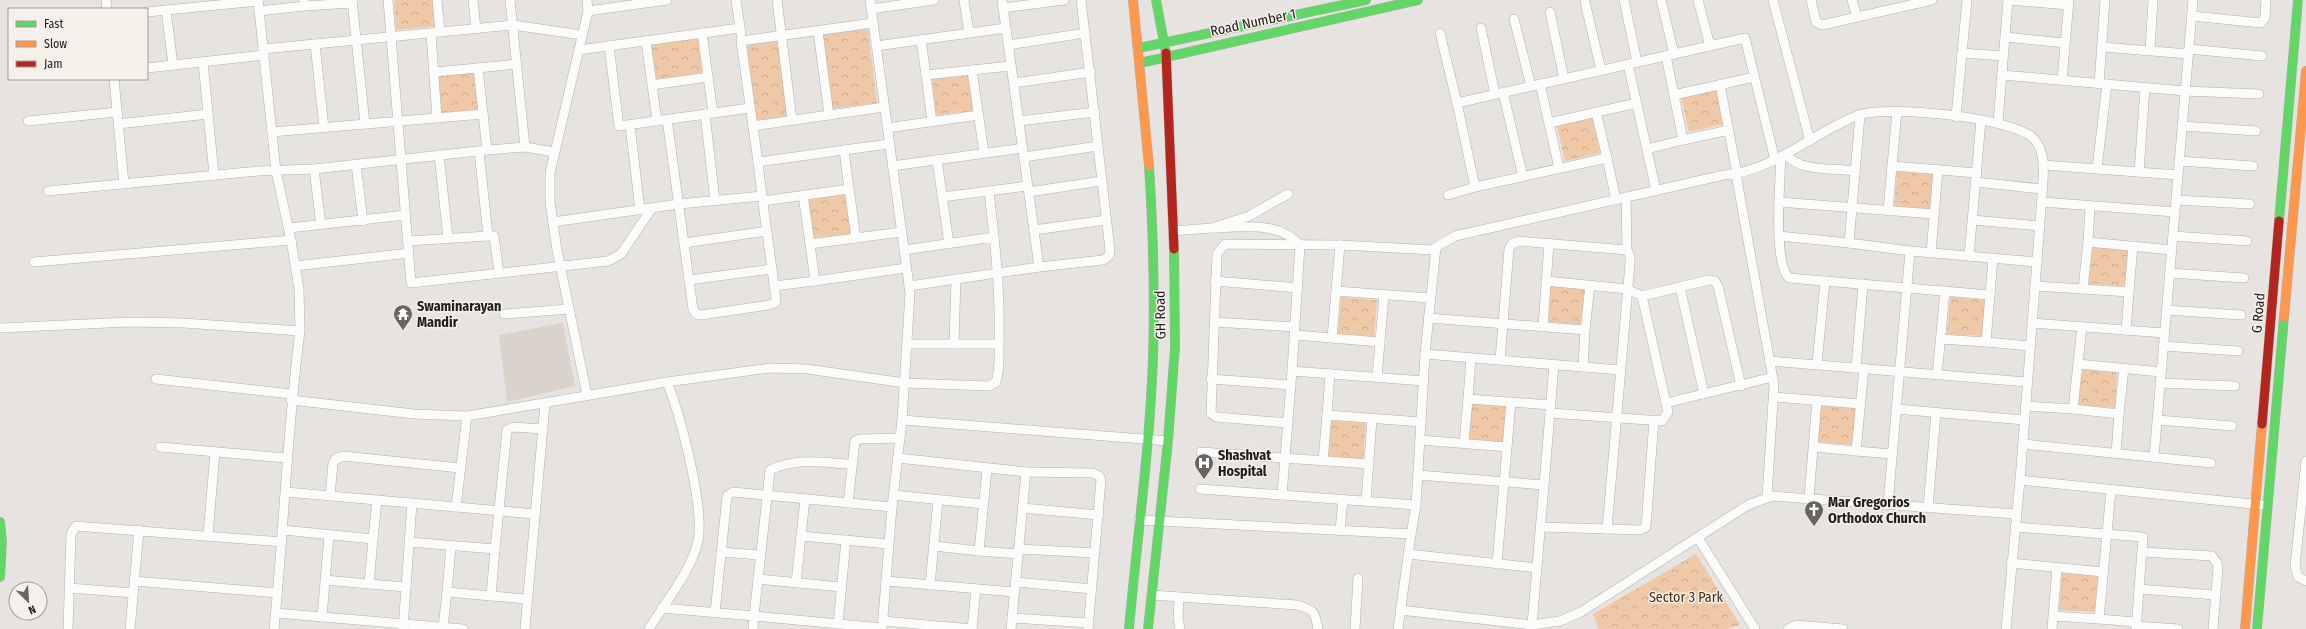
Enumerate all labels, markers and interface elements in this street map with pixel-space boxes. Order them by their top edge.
street label: Road Number 1 [1209,5,1297,40]
legend [8,8,148,80]
text: Fast [44,17,63,31]
text: Slow [44,37,67,51]
text: Jam [44,57,62,71]
street label: GH Road [1152,290,1169,340]
street label: G Road [2248,292,2269,334]
place label: Swaminarayan Mandir [417,298,501,331]
temple icon: Swaminarayan Mandir [392,303,414,331]
place label: Shashvat Hospital [1218,447,1272,480]
hospital icon: Shashvat Hospital [1193,452,1215,480]
place label: Mar Gregorios Orthodox Church [1828,494,1926,527]
church icon: Mar Gregorios Orthodox Church [1803,499,1825,527]
north arrow [8,581,48,621]
park label: Sector 3 Park [1649,589,1724,606]
text: N [26,602,38,617]

